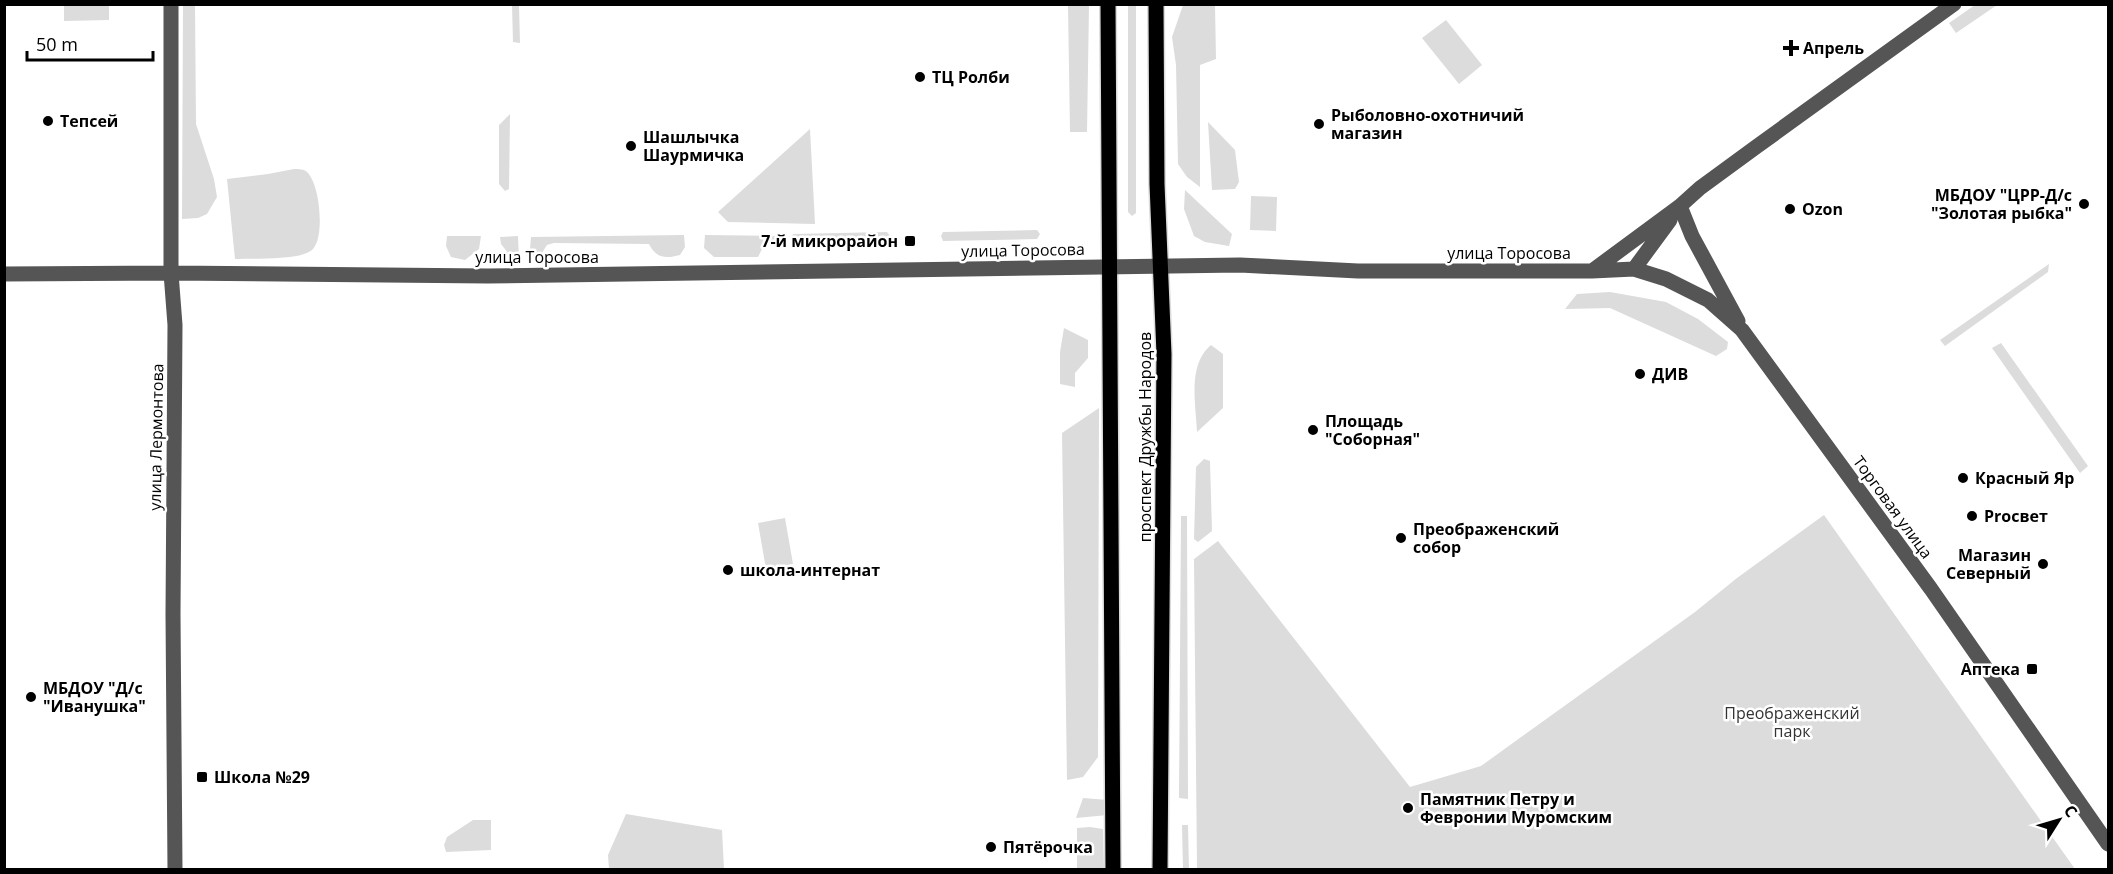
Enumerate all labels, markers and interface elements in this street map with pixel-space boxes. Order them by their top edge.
scale bar [27,24,153,62]
text: 50 m [36,32,78,56]
place label: Апрель [1803,37,1864,59]
marker: Апрель [1784,41,1798,55]
place label: ТЦ Ролби [932,66,1010,88]
marker: ТЦ Ролби [913,70,927,84]
place label: Рыболовно-охотничий магазин [1331,104,1524,144]
place label: Тепсей [60,110,118,132]
marker: Тепсей [41,114,55,128]
marker: Рыболовно-охотничий магазин [1312,117,1326,131]
place label: Шашлычка Шаурмичка [643,126,744,166]
marker: Шашлычка Шаурмичка [624,139,638,153]
place label: МБДОУ "ЦРР-Д/с "Золотая рыбка" [1931,184,2072,224]
marker: МБДОУ "ЦРР-Д/с "Золотая рыбка" [2077,197,2091,211]
place label: Ozon [1802,198,1843,220]
marker: Ozon [1783,202,1797,216]
place label: 7-й микрорайон [761,230,898,252]
marker: 7-й микрорайон [903,234,917,248]
street label: улица Торосова [961,238,1085,262]
street label: улица Торосова [1447,242,1571,264]
street label: улица Торосова [475,246,599,268]
street label: проспект Дружбы Народов [1134,332,1156,542]
street label: улица Лермонтова [144,363,168,511]
place label: ДИВ [1652,363,1688,385]
marker: ДИВ [1633,367,1647,381]
place label: Площадь "Соборная" [1325,410,1420,450]
marker: Площадь "Соборная" [1306,423,1320,437]
street label: Торговая улица [1848,451,1938,563]
place label: Красный Яр [1975,467,2074,489]
marker: Красный Яр [1956,471,1970,485]
place label: Proсвет [1984,505,2048,527]
marker: Proсвет [1965,509,1979,523]
place label: Преображенский собор [1413,518,1559,558]
marker: Преображенский собор [1394,531,1408,545]
place label: Магазин Северный [1946,544,2031,584]
marker: Магазин Северный [2036,557,2050,571]
place label: школа-интернат [740,559,880,581]
marker: школа-интернат [721,563,735,577]
place label: Аптека [1961,658,2020,680]
marker: Аптека [2025,662,2039,676]
place label: МБДОУ "Д/с "Иванушка" [43,677,146,717]
marker: МБДОУ "Д/с "Иванушка" [24,690,38,704]
park label: Преображенский парк [1724,702,1860,742]
place label: Школа №29 [214,766,310,788]
marker: Школа №29 [195,770,209,784]
place label: Памятник Петру и Февронии Муромским [1420,788,1612,828]
north arrow [2029,790,2089,850]
text: С [2059,800,2083,822]
marker: Памятник Петру и Февронии Муромским [1401,801,1415,815]
place label: Пятёрочка [1003,836,1093,858]
marker: Пятёрочка [984,840,998,854]

